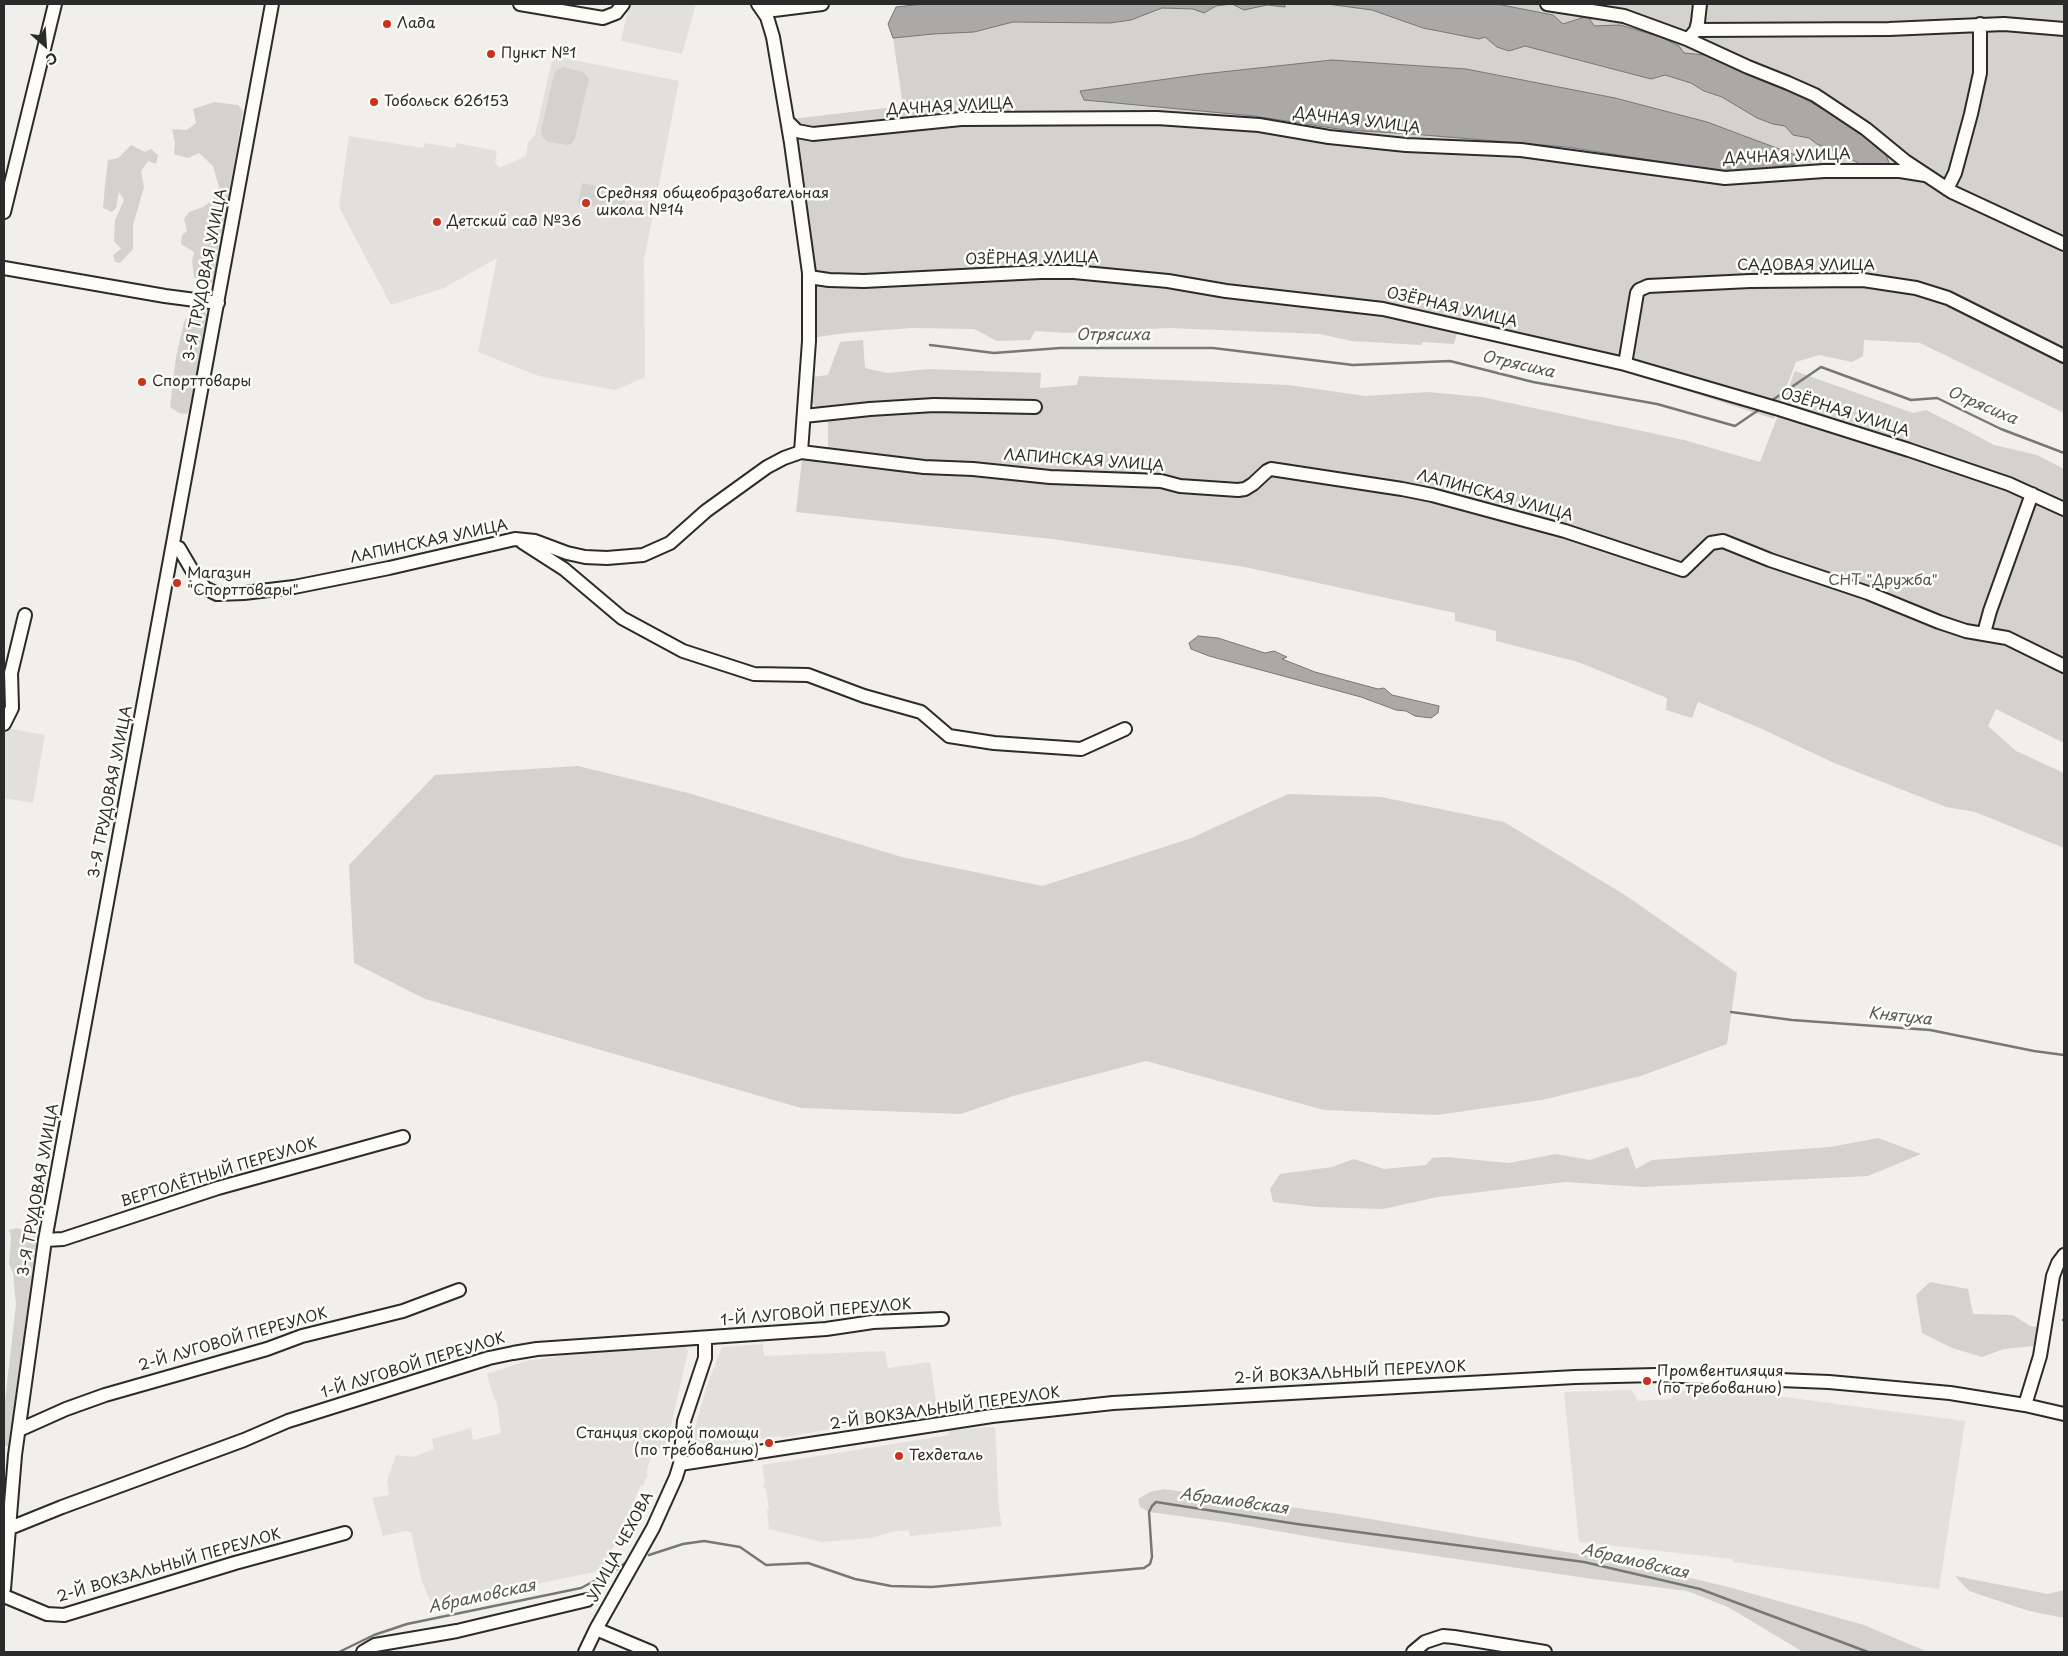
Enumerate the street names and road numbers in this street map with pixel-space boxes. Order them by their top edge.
street label: ДАЧНАЯ УЛИЦА [886,95,1014,119]
street label: ДАЧНАЯ УЛИЦА [1293,104,1421,138]
street label: ДАЧНАЯ УЛИЦА [1723,146,1851,168]
street label: 3-Я ТРУДОВАЯ УЛИЦА [180,187,232,363]
street label: ОЗЁРНАЯ УЛИЦА [965,249,1099,269]
street label: САДОВАЯ УЛИЦА [1737,257,1875,275]
street label: ОЗЁРНАЯ УЛИЦА [1385,284,1519,332]
street label: ОЗЁРНАЯ УЛИЦА [1778,385,1912,441]
street label: ЛАПИНСКАЯ УЛИЦА [1003,446,1165,476]
street label: ЛАПИНСКАЯ УЛИЦА [1415,467,1575,525]
street label: ЛАПИНСКАЯ УЛИЦА [349,517,509,567]
street label: 3-Я ТРУДОВАЯ УЛИЦА [85,704,137,880]
street label: 3-Я ТРУДОВАЯ УЛИЦА [15,1102,63,1278]
street label: ВЕРТОЛЁТНЫЙ ПЕРЕУЛОК [119,1135,319,1211]
street label: 1-Й ЛУГОВОЙ ПЕРЕУЛОК [720,1296,912,1330]
street label: 2-Й ЛУГОВОЙ ПЕРЕУЛОК [137,1304,329,1376]
street label: 1-Й ЛУГОВОЙ ПЕРЕУЛОК [319,1329,507,1403]
street label: 2-Й ВОКЗАЛЬНЫЙ ПЕРЕУЛОК [1234,1358,1466,1388]
street label: 2-Й ВОКЗАЛЬНЫЙ ПЕРЕУЛОК [829,1384,1061,1434]
street label: УЛИЦА ЧЕХОВА [584,1489,658,1605]
street label: 2-Й ВОКЗАЛЬНЫЙ ПЕРЕУЛОК [55,1525,283,1607]

